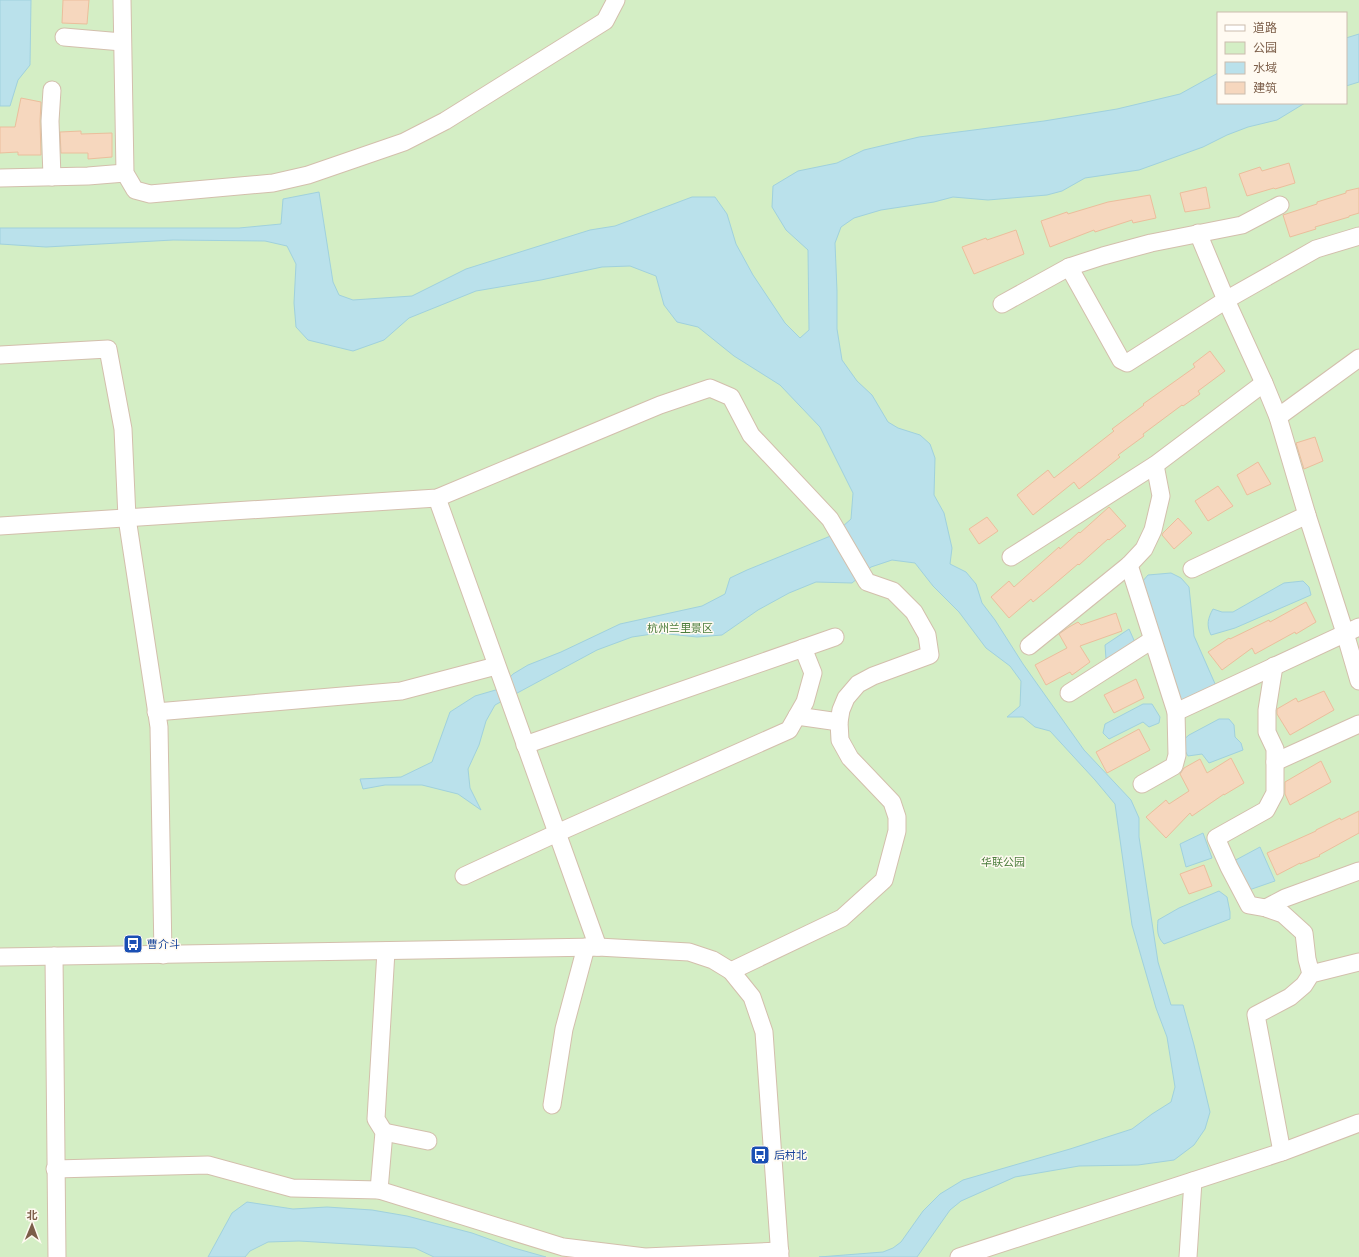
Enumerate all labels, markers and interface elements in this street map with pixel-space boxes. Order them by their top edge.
legend [1217,12,1347,104]
text: 道路 [1253,21,1277,35]
text: 公园 [1253,41,1277,55]
text: 水域 [1253,61,1277,75]
text: 建筑 [1253,81,1277,95]
park label: 杭州兰里景区 [647,622,713,635]
park label: 华联公园 [981,856,1025,869]
bus stop icon: 曹介斗 [122,933,144,955]
place label: 曹介斗 [147,938,180,951]
bus stop icon: 后村北 [749,1144,771,1166]
place label: 后村北 [774,1149,807,1162]
north arrow [12,1205,52,1245]
text: 北 [27,1209,38,1222]

